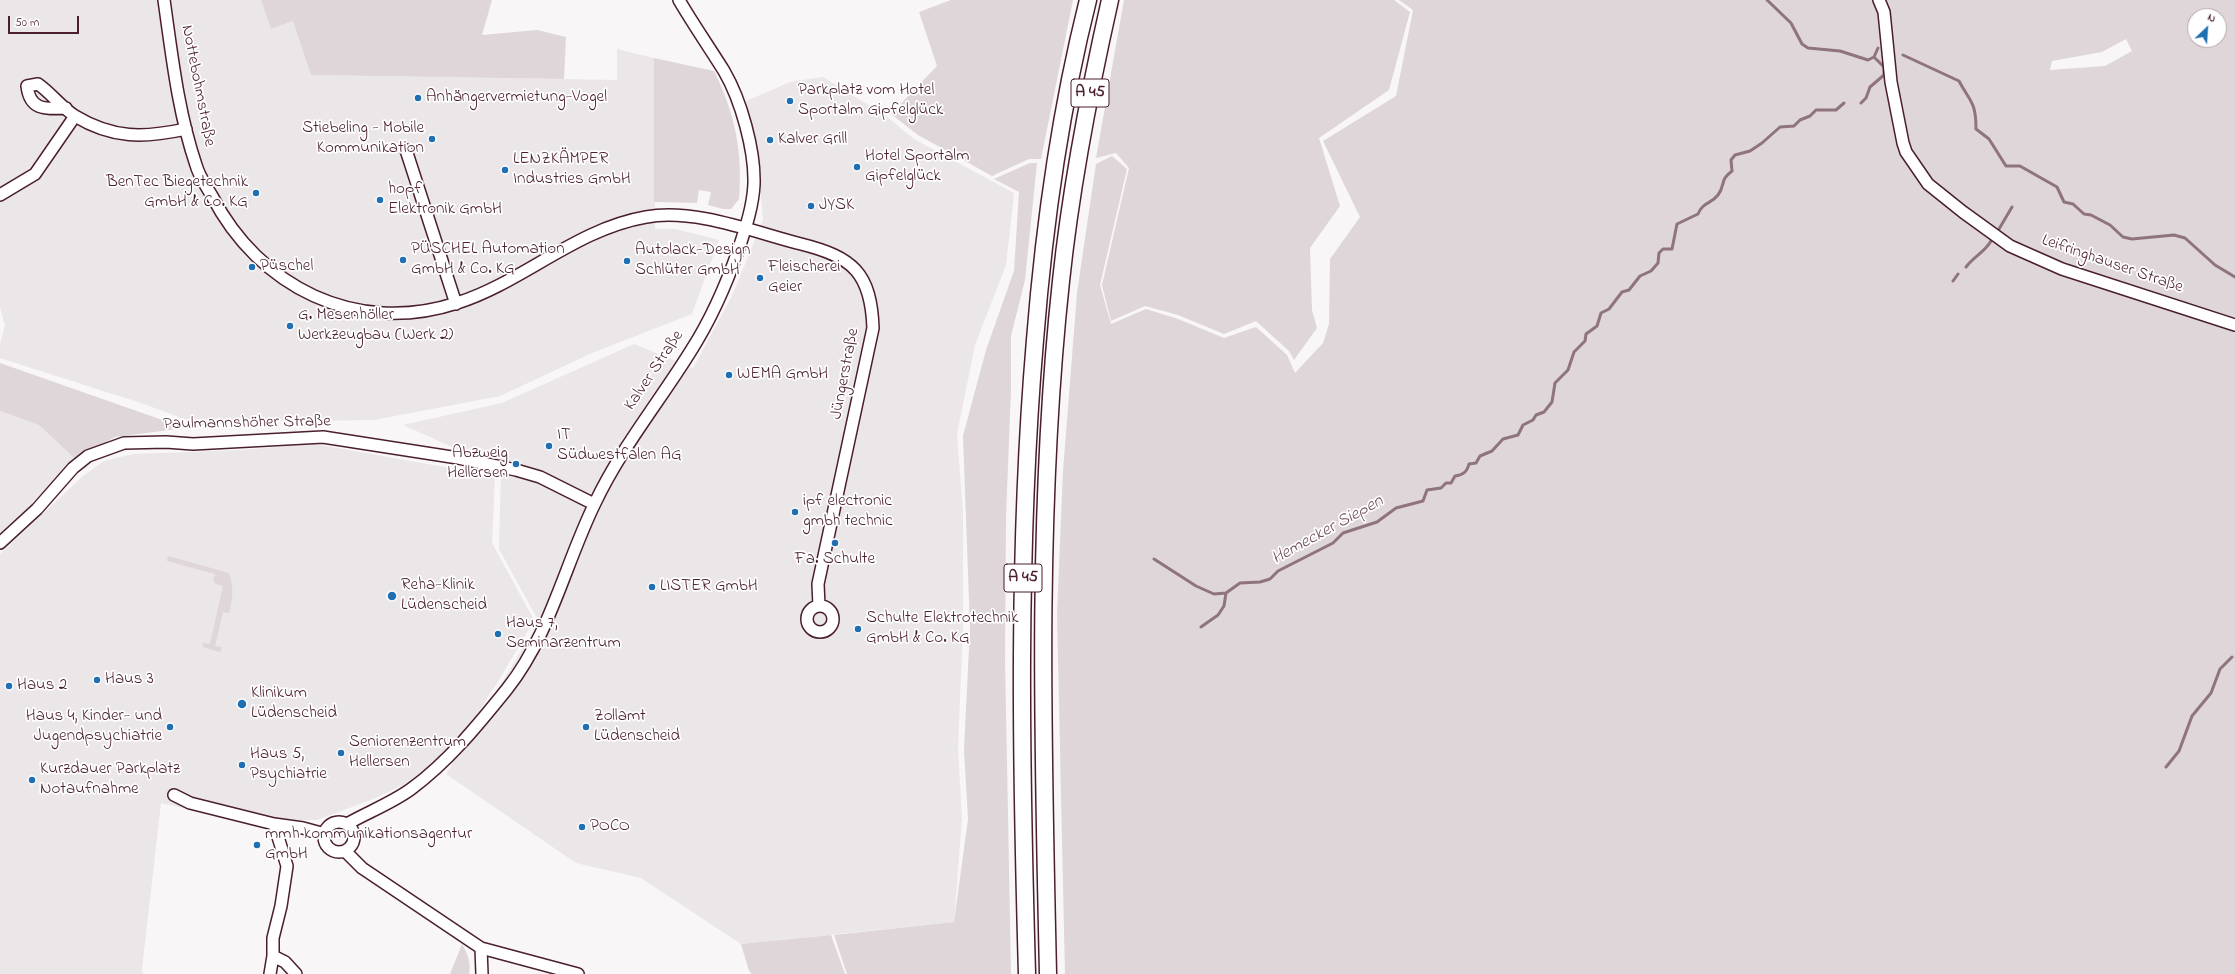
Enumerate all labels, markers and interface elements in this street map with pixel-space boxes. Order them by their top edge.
scale bar [10,8,81,34]
north arrow [2187,8,2227,48]
text: N [2205,9,2218,27]
text: 50 m [15,14,39,32]
street label: Nottebohmstraße [175,24,219,148]
road number: A 45 [1071,79,1109,107]
place label: Parkplatz vom Hotel Sportalm Gipfelglück [798,81,943,121]
place label: Anhängervermietung-Vogel [426,88,607,108]
marker: Anhängervermietung-Vogel [413,93,423,103]
marker: Parkplatz vom Hotel Sportalm Gipfelglück [785,96,795,106]
place label: Stiebeling - Mobile Kommunikation [302,119,424,159]
place label: Kalver Grill [778,130,847,150]
marker: Stiebeling - Mobile Kommunikation [427,134,437,144]
marker: Kalver Grill [765,135,775,145]
place label: Hotel Sportalm Gipfelglück [865,147,969,187]
place label: LENZKÄMPER Industries GmbH [513,150,631,190]
marker: Hotel Sportalm Gipfelglück [852,162,862,172]
marker: LENZKÄMPER Industries GmbH [500,165,510,175]
place label: BenTec Biegetechnik GmbH & Co. KG [106,173,248,213]
place label: hopf Elektronik GmbH [388,180,502,220]
marker: BenTec Biegetechnik GmbH & Co. KG [251,188,261,198]
marker: hopf Elektronik GmbH [375,195,385,205]
place label: JYSK [819,196,854,216]
marker: JYSK [806,201,816,211]
street label: Leifringhauser Straße [2039,231,2185,299]
place label: PÜSCHEL Automation GmbH & Co. KG [411,240,565,280]
place label: Autolack-Design Schlüter GmbH [635,241,750,281]
marker: PÜSCHEL Automation GmbH & Co. KG [398,255,408,265]
marker: Autolack-Design Schlüter GmbH [622,256,632,266]
place label: Püschel [260,257,313,277]
place label: Fleischerei Geier [768,258,840,298]
marker: Püschel [247,262,257,272]
marker: Fleischerei Geier [755,273,765,283]
place label: G. Mesenhöller Werkzeugbau (Werk 2) [298,306,453,346]
marker: G. Mesenhöller Werkzeugbau (Werk 2) [285,321,295,331]
street label: Kalver Straße [621,327,689,415]
street label: Jüngerstraße [827,327,865,421]
place label: WEMA GmbH [737,365,828,385]
marker: WEMA GmbH [724,370,734,380]
street label: Paulmannshöher Straße [163,412,331,436]
place label: IT Südwestfalen AG [557,426,682,466]
marker: IT Südwestfalen AG [544,441,554,451]
place label: Abzweig Hellersen [447,444,508,484]
marker: Abzweig Hellersen [511,459,521,469]
water label: Hemecker Siepen [1268,491,1388,571]
place label: ipf electronic gmbh technic [803,492,893,532]
marker: ipf electronic gmbh technic [790,507,800,517]
marker: Fa. Schulte [830,538,840,548]
place label: Fa. Schulte [795,550,875,570]
road number: A 45 [1004,564,1042,592]
place label: Reha-Klinik Lüdenscheid [401,576,487,616]
place label: LISTER GmbH [660,577,758,597]
marker: LISTER GmbH [647,582,657,592]
marker: Reha-Klinik Lüdenscheid [386,590,398,602]
place label: Schulte Elektrotechnik GmbH & Co. KG [866,609,1019,649]
place label: Haus 7, Seminarzentrum [506,614,621,654]
marker: Schulte Elektrotechnik GmbH & Co. KG [853,624,863,634]
marker: Haus 7, Seminarzentrum [493,629,503,639]
place label: Haus 3 [105,670,154,690]
marker: Haus 3 [92,675,102,685]
place label: Haus 2 [17,676,67,696]
marker: Haus 2 [4,681,14,691]
place label: Klinikum Lüdenscheid [251,684,337,724]
marker: Klinikum Lüdenscheid [236,698,248,710]
place label: Haus 4, Kinder- und Jugendpsychiatrie [26,707,162,747]
place label: Zollamt Lüdenscheid [594,707,680,747]
marker: Haus 4, Kinder- und Jugendpsychiatrie [165,722,175,732]
marker: Zollamt Lüdenscheid [581,722,591,732]
place label: Seniorenzentrum Hellersen [349,733,466,773]
place label: Haus 5, Psychiatrie [250,745,327,785]
marker: Seniorenzentrum Hellersen [336,748,346,758]
place label: Kurzdauer Parkplatz Notaufnahme [40,760,180,800]
marker: Haus 5, Psychiatrie [237,760,247,770]
marker: Kurzdauer Parkplatz Notaufnahme [27,775,37,785]
place label: POCO [590,817,630,837]
marker: POCO [577,822,587,832]
place label: mmh kommunikationsagentur GmbH [265,825,472,865]
marker: mmh kommunikationsagentur GmbH [252,840,262,850]

